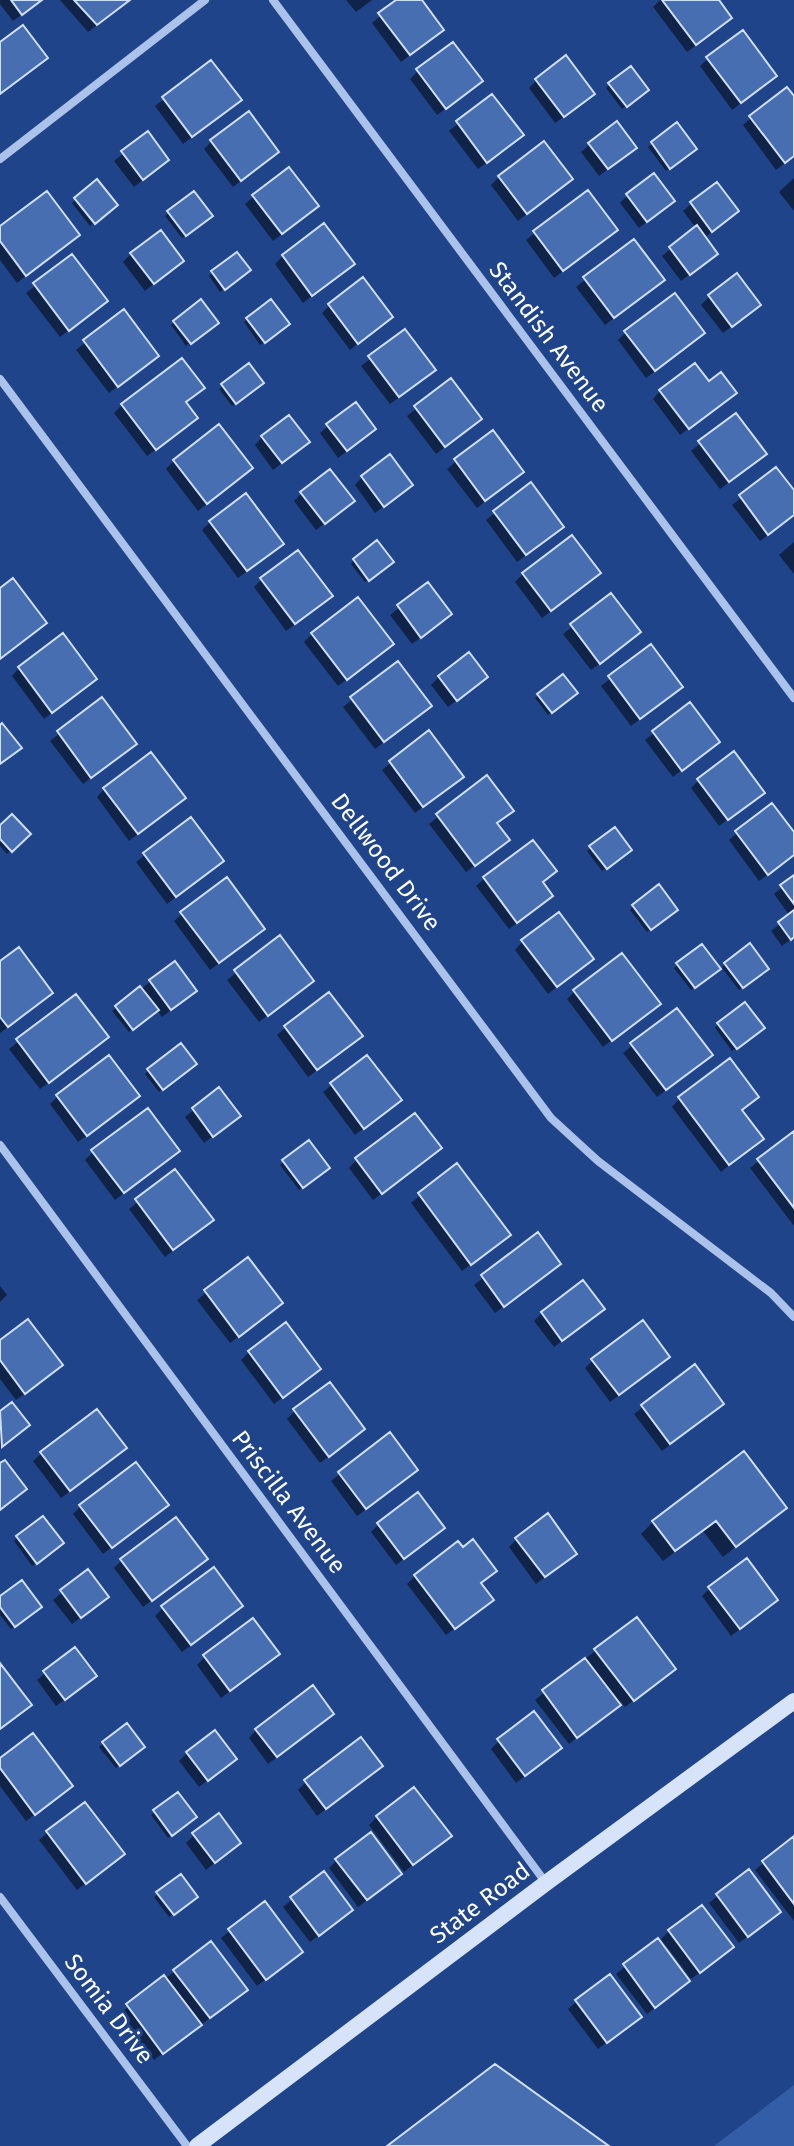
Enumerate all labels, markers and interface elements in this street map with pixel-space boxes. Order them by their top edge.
street label: Standish Avenue [483,256,615,418]
street label: Dellwood Drive [325,788,447,936]
street label: Priscilla Avenue [226,1425,352,1579]
street label: State Road [425,1856,535,1950]
street label: Somia Drive [59,1949,159,2069]

